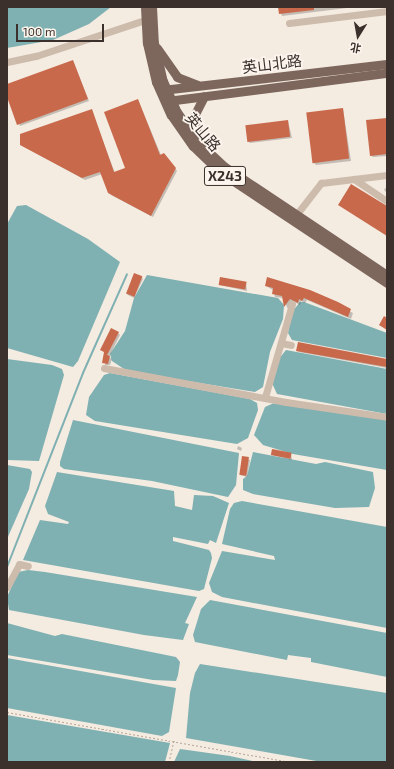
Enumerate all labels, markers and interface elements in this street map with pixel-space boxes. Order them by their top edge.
scale bar [18,16,106,42]
north arrow [338,16,378,56]
text: 100 m [23,24,55,38]
text: 北 [349,41,362,56]
street label: 英山北路 [241,51,303,77]
street label: 英山路 [182,109,224,155]
road number: X243 [203,164,247,188]

